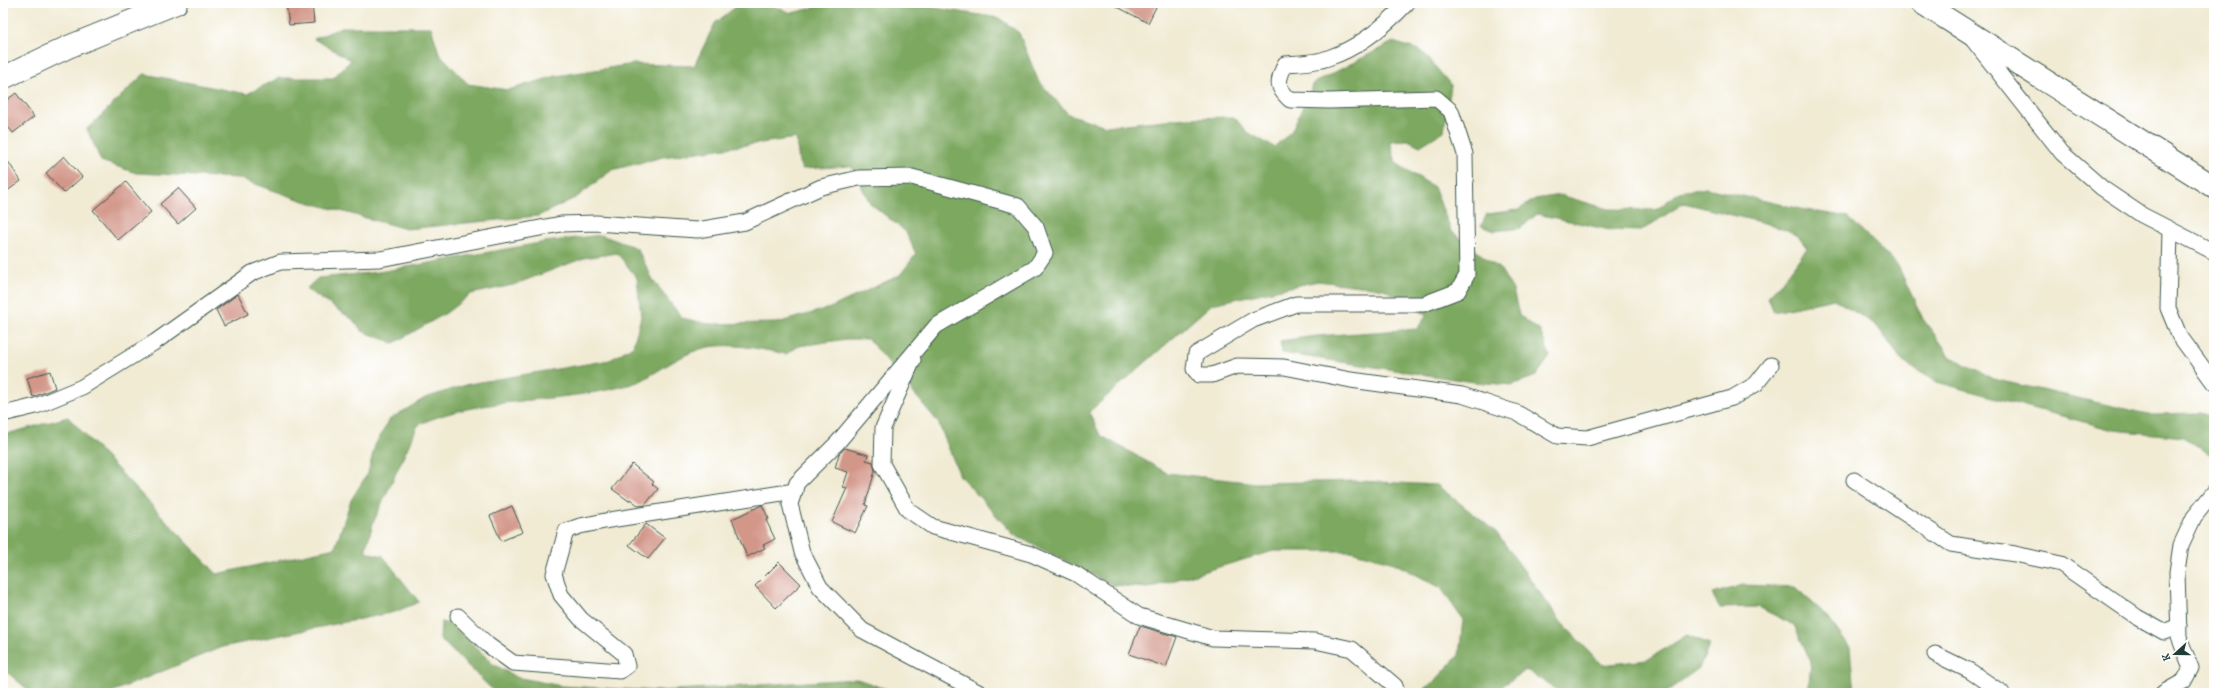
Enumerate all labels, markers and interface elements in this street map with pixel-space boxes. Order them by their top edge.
north arrow [2155,634,2195,674]
text: K [2158,651,2174,663]

